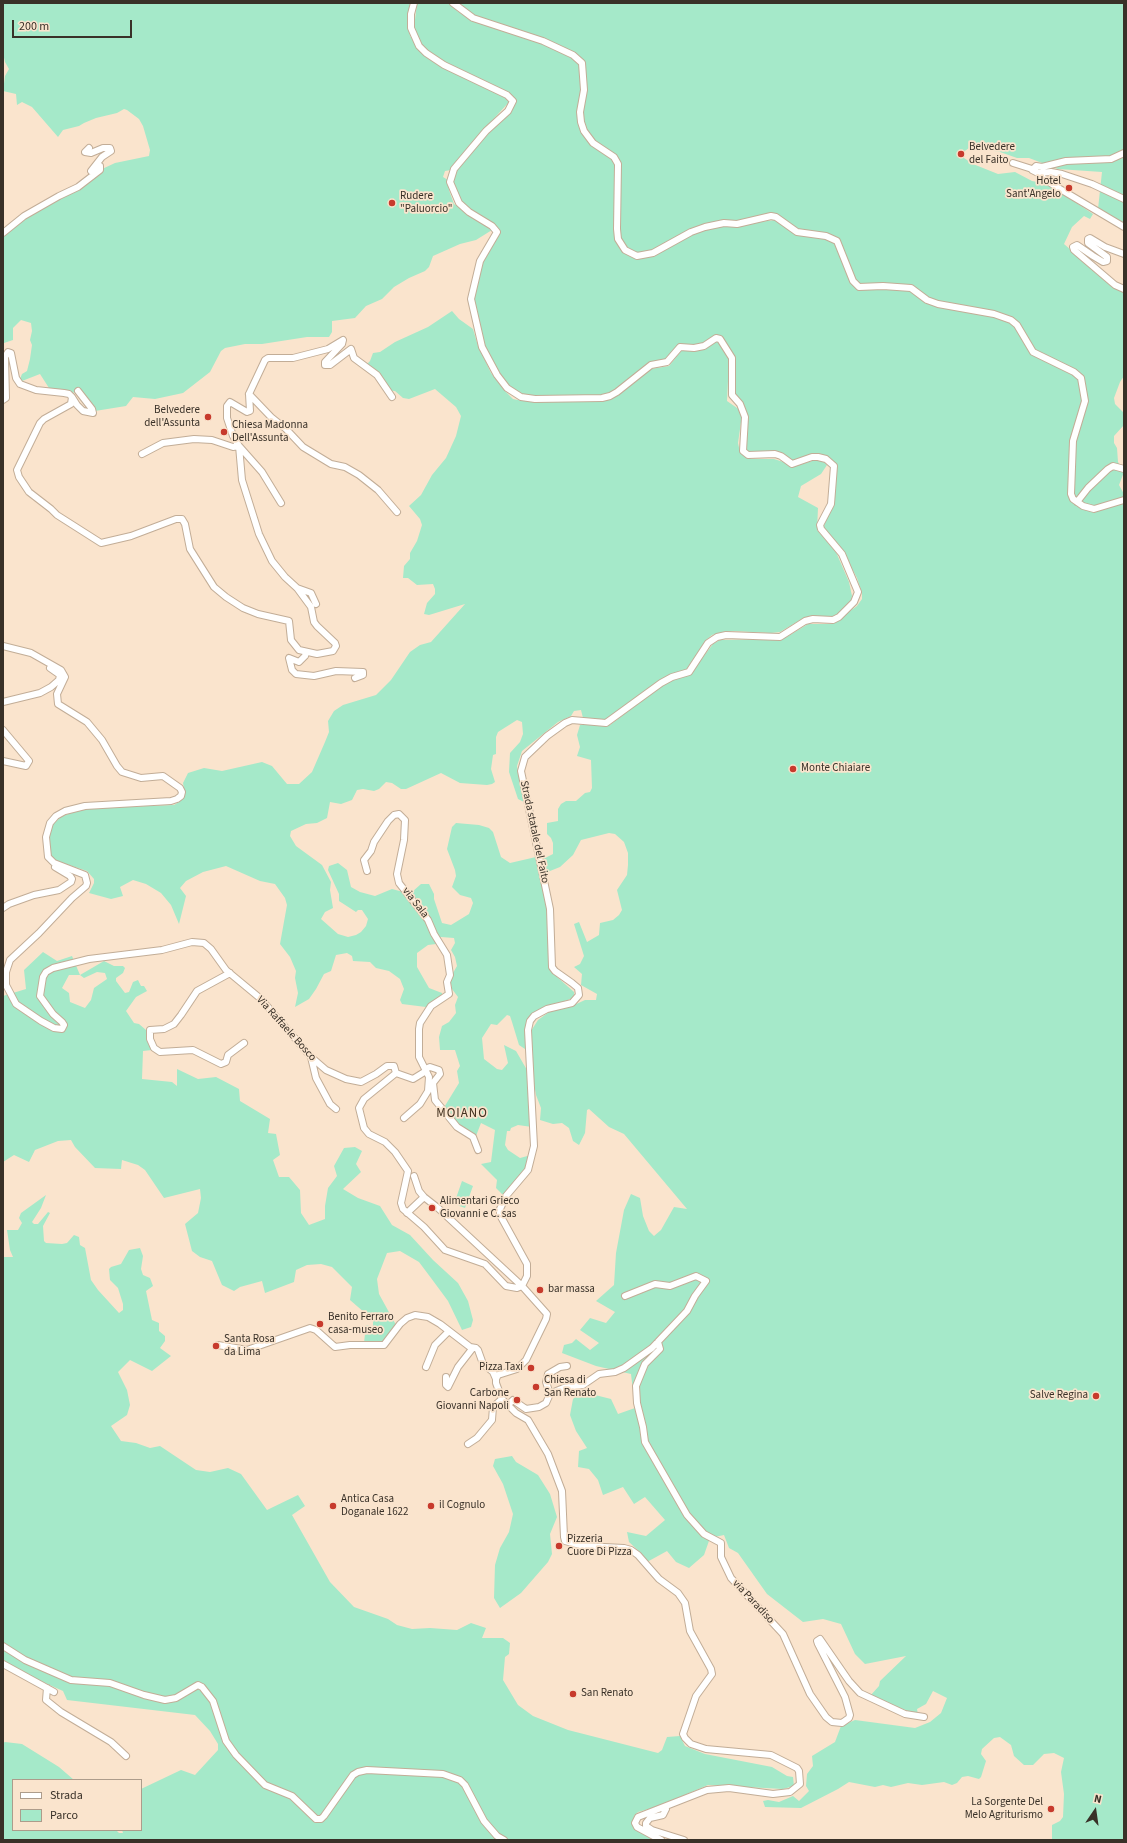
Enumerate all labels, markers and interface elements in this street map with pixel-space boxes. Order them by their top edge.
scale bar [14,12,134,38]
text: 200 m [19,18,49,35]
place label: Belvedere del Faito [969,141,1015,167]
marker: Belvedere del Faito [956,149,966,159]
place label: Hotel Sant'Angelo [1006,175,1061,201]
marker: Hotel Sant'Angelo [1064,183,1074,193]
place label: Rudere "Paluorcio" [400,190,452,216]
marker: Rudere "Paluorcio" [387,198,397,208]
place label: Belvedere dell'Assunta [144,404,200,430]
marker: Belvedere dell'Assunta [203,412,213,422]
place label: Chiesa Madonna Dell'Assunta [232,419,308,445]
marker: Chiesa Madonna Dell'Assunta [219,427,229,437]
place label: Monte Chiaiare [801,762,870,776]
marker: Monte Chiaiare [788,764,798,774]
street label: Strada statale del Faito [517,780,551,884]
street label: via Sala [399,885,431,921]
street label: Via Raffaele Bosco [253,994,319,1064]
district label: MOIANO [436,1106,488,1122]
place label: Alimentari Grieco Giovanni e C. sas [440,1195,519,1221]
marker: Alimentari Grieco Giovanni e C. sas [427,1203,437,1213]
place label: bar massa [548,1283,595,1297]
marker: bar massa [535,1285,545,1295]
place label: Benito Ferraro casa-museo [328,1311,394,1337]
marker: Benito Ferraro casa-museo [315,1319,325,1329]
place label: Santa Rosa da Lima [224,1333,275,1359]
marker: Santa Rosa da Lima [211,1341,221,1351]
place label: Pizza Taxi [479,1361,523,1375]
marker: Pizza Taxi [526,1363,536,1373]
place label: Chiesa di San Renato [544,1374,596,1400]
marker: Chiesa di San Renato [531,1382,541,1392]
place label: Carbone Giovanni Napoli [436,1387,509,1413]
place label: Salve Regina [1030,1389,1088,1403]
marker: Salve Regina [1091,1391,1101,1401]
marker: Carbone Giovanni Napoli [512,1395,522,1405]
place label: Antica Casa Doganale 1622 [341,1493,409,1519]
place label: il Cognulo [439,1499,485,1513]
marker: Antica Casa Doganale 1622 [328,1501,338,1511]
marker: il Cognulo [426,1501,436,1511]
place label: Pizzeria Cuore Di Pizza [567,1533,632,1559]
marker: Pizzeria Cuore Di Pizza [554,1541,564,1551]
street label: via Paradiso [729,1577,777,1627]
place label: San Renato [581,1687,633,1701]
marker: San Renato [568,1689,578,1699]
legend [12,1779,142,1831]
text: Strada [50,1787,83,1804]
north arrow [1075,1791,1115,1831]
text: N [1093,1791,1103,1807]
place label: La Sorgente Del Melo Agriturismo [965,1796,1043,1822]
marker: La Sorgente Del Melo Agriturismo [1046,1804,1056,1814]
text: Parco [50,1807,78,1824]

